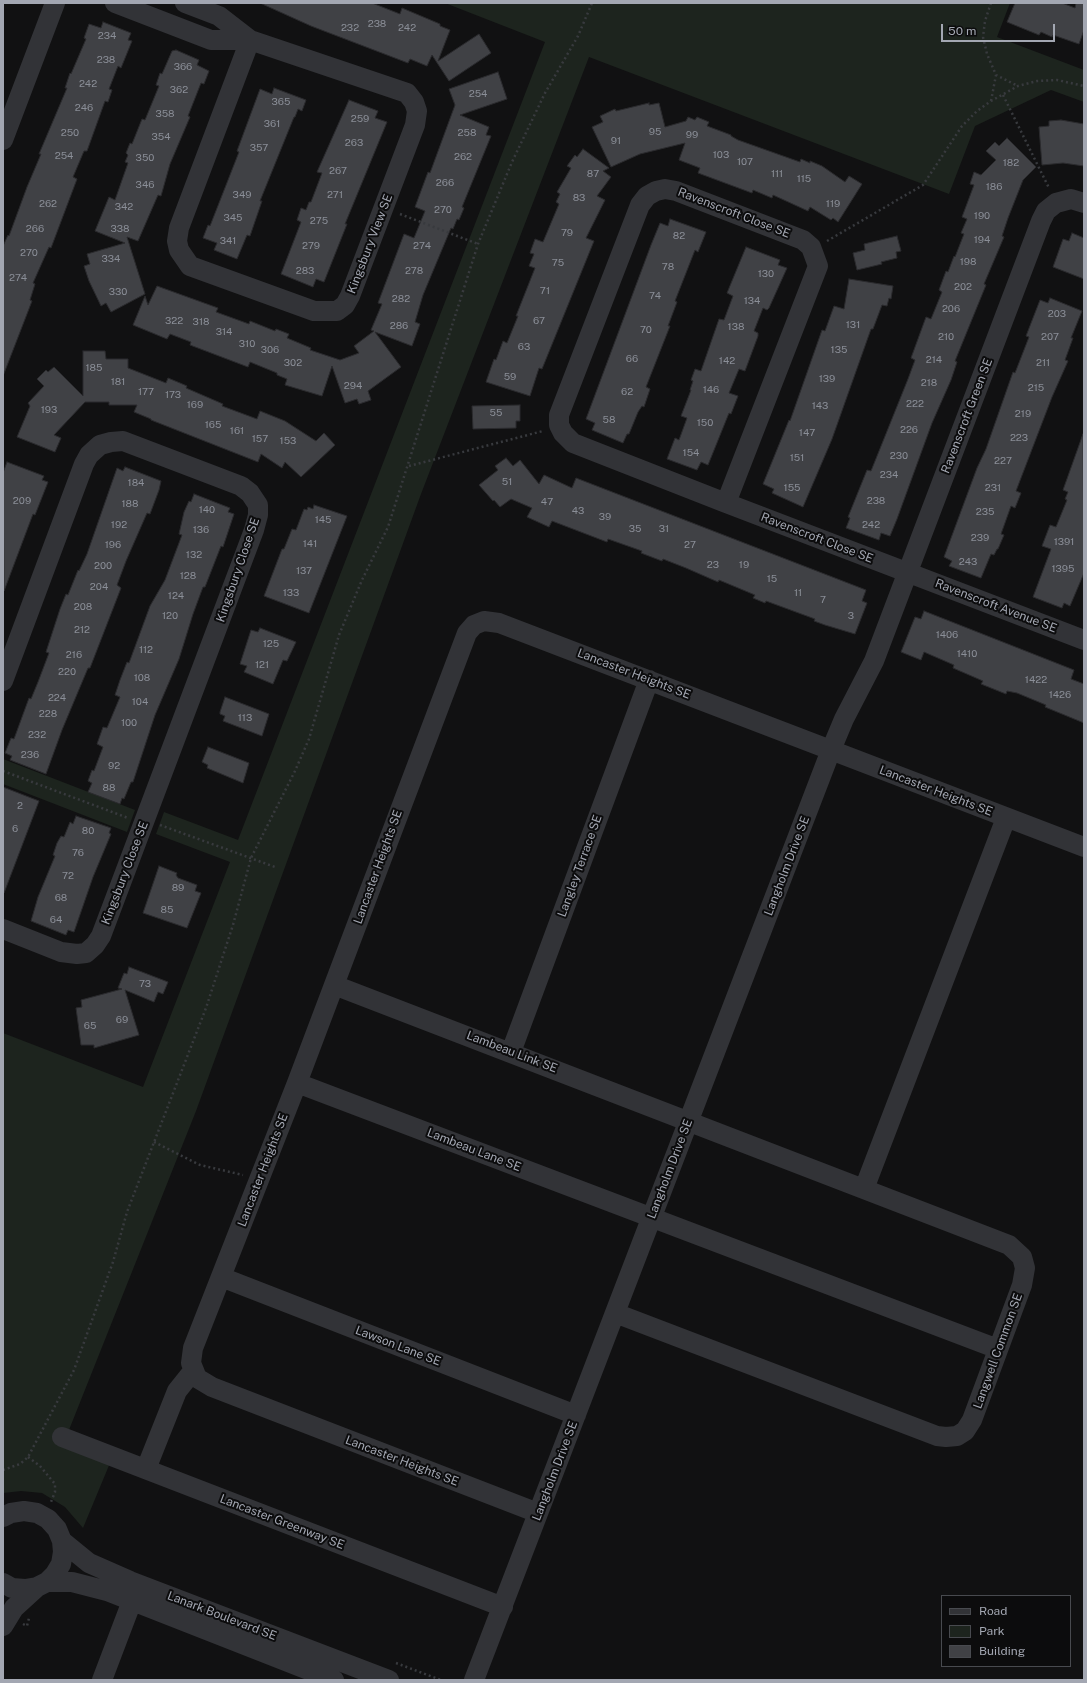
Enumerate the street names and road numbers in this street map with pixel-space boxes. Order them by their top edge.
street label: Ravenscroft Close SE [676,185,792,241]
street label: Kingsbury View SE [344,192,396,296]
street label: Ravenscroft Green SE [938,357,996,475]
street label: Ravenscroft Close SE [759,510,875,566]
street label: Kingsbury Close SE [213,516,263,624]
street label: Ravenscroft Avenue SE [933,576,1059,636]
street label: Lancaster Heights SE [575,646,693,702]
street label: Lancaster Heights SE [877,763,995,819]
street label: Lancaster Heights SE [351,808,405,926]
street label: Langley Terrace SE [555,813,605,919]
street label: Langholm Drive SE [761,814,813,918]
street label: Kingsbury Close SE [99,819,151,927]
street label: Lambeau Link SE [465,1028,559,1076]
street label: Lancaster Heights SE [235,1111,291,1229]
street label: Langholm Drive SE [644,1117,696,1221]
street label: Lambeau Lane SE [425,1125,523,1175]
street label: Langwell Common SE [970,1291,1026,1411]
street label: Lawson Lane SE [353,1323,443,1369]
street label: Langholm Drive SE [529,1419,581,1523]
street label: Lancaster Heights SE [343,1433,461,1489]
street label: Lancaster Greenway SE [218,1492,346,1552]
street label: Lanark Boulevard SE [165,1589,279,1643]

